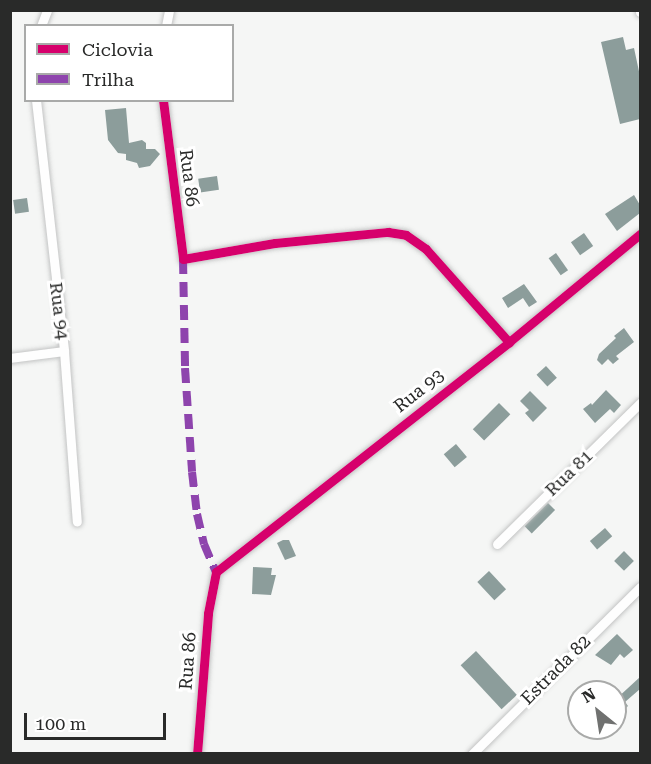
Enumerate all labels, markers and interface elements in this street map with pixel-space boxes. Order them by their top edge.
legend [24,24,234,102]
text: Ciclovia [82,39,153,60]
text: Trilha [82,69,134,90]
street label: Rua 86 [175,148,203,208]
street label: Rua 94 [45,281,73,341]
street label: Rua 93 [390,365,448,417]
street label: Rua 81 [541,445,597,501]
street label: Rua 86 [175,631,201,691]
street label: Estrada 82 [517,631,595,709]
north arrow [567,680,627,740]
text: N [579,684,599,707]
scale bar [27,701,170,739]
text: 100 m [35,713,86,734]

